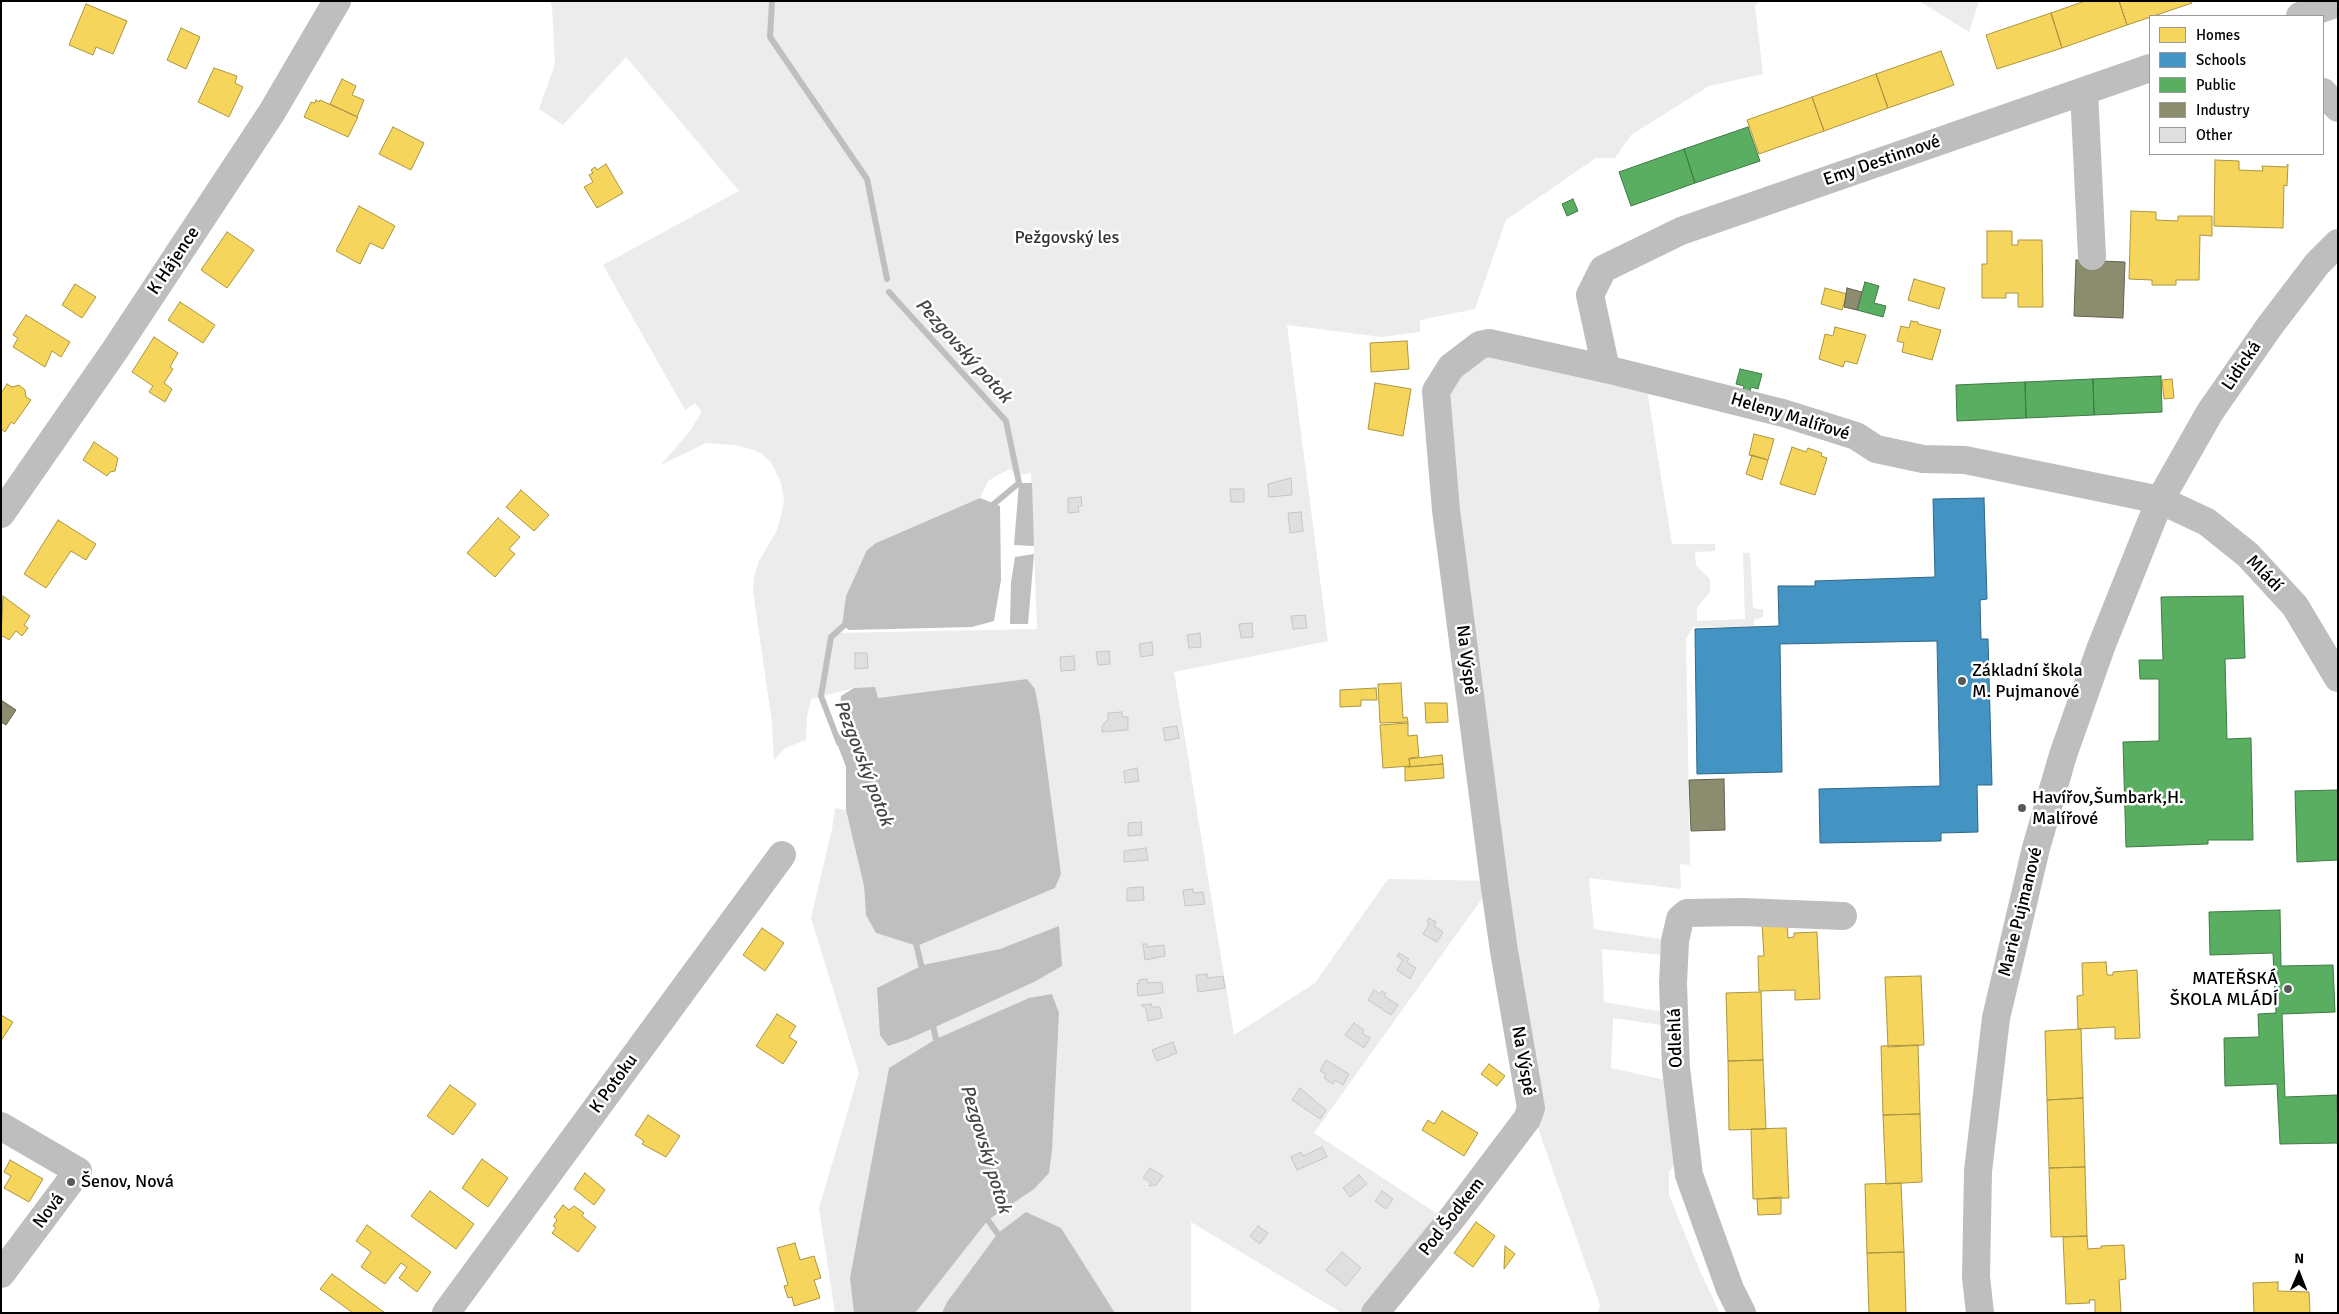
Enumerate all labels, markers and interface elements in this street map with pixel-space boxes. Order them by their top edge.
legend [2149,15,2324,155]
text: Homes [2196,26,2240,44]
text: Schools [2196,51,2246,69]
text: Public [2196,76,2236,94]
text: Industry [2196,101,2249,119]
text: Other [2196,126,2232,144]
street label: Emy Destinnové [1821,131,1943,191]
street label: K Hájence [143,223,205,299]
park label: Pežgovský les [1015,227,1119,249]
water label: Pezgovský potok [910,294,1016,408]
street label: Lidická [2218,337,2266,395]
street label: Heleny Malířové [1728,389,1852,445]
street label: Mládí [2241,551,2287,597]
street label: Na Výspě [1451,624,1481,696]
place label: Základní škola M. Pujmanové [1972,660,2083,702]
marker: Základní škola M. Pujmanové [1956,675,1968,687]
water label: Pezgovský potok [829,697,897,829]
place label: Havířov,Šumbark,H. Malířové [2032,787,2184,830]
marker: Havířov,Šumbark,H. Malířové [2016,802,2028,814]
street label: Marie Pujmanové [1994,845,2048,979]
place label: MATEŘSKÁ ŠKOLA MLÁDÍ [2170,968,2278,1011]
marker: MATEŘSKÁ ŠKOLA MLÁDÍ [2282,983,2294,995]
street label: Odlehlá [1664,1008,1688,1068]
street label: Na Výspě [1506,1025,1540,1097]
street label: K Potoku [585,1050,643,1118]
water label: Pezgovský potok [955,1082,1015,1216]
place label: Šenov, Nová [81,1171,174,1193]
street label: Pod Šodkem [1415,1174,1489,1260]
marker: Šenov, Nová [65,1176,77,1188]
street label: Nová [29,1189,69,1233]
north arrow [2274,1249,2324,1299]
text: N [2294,1250,2304,1267]

